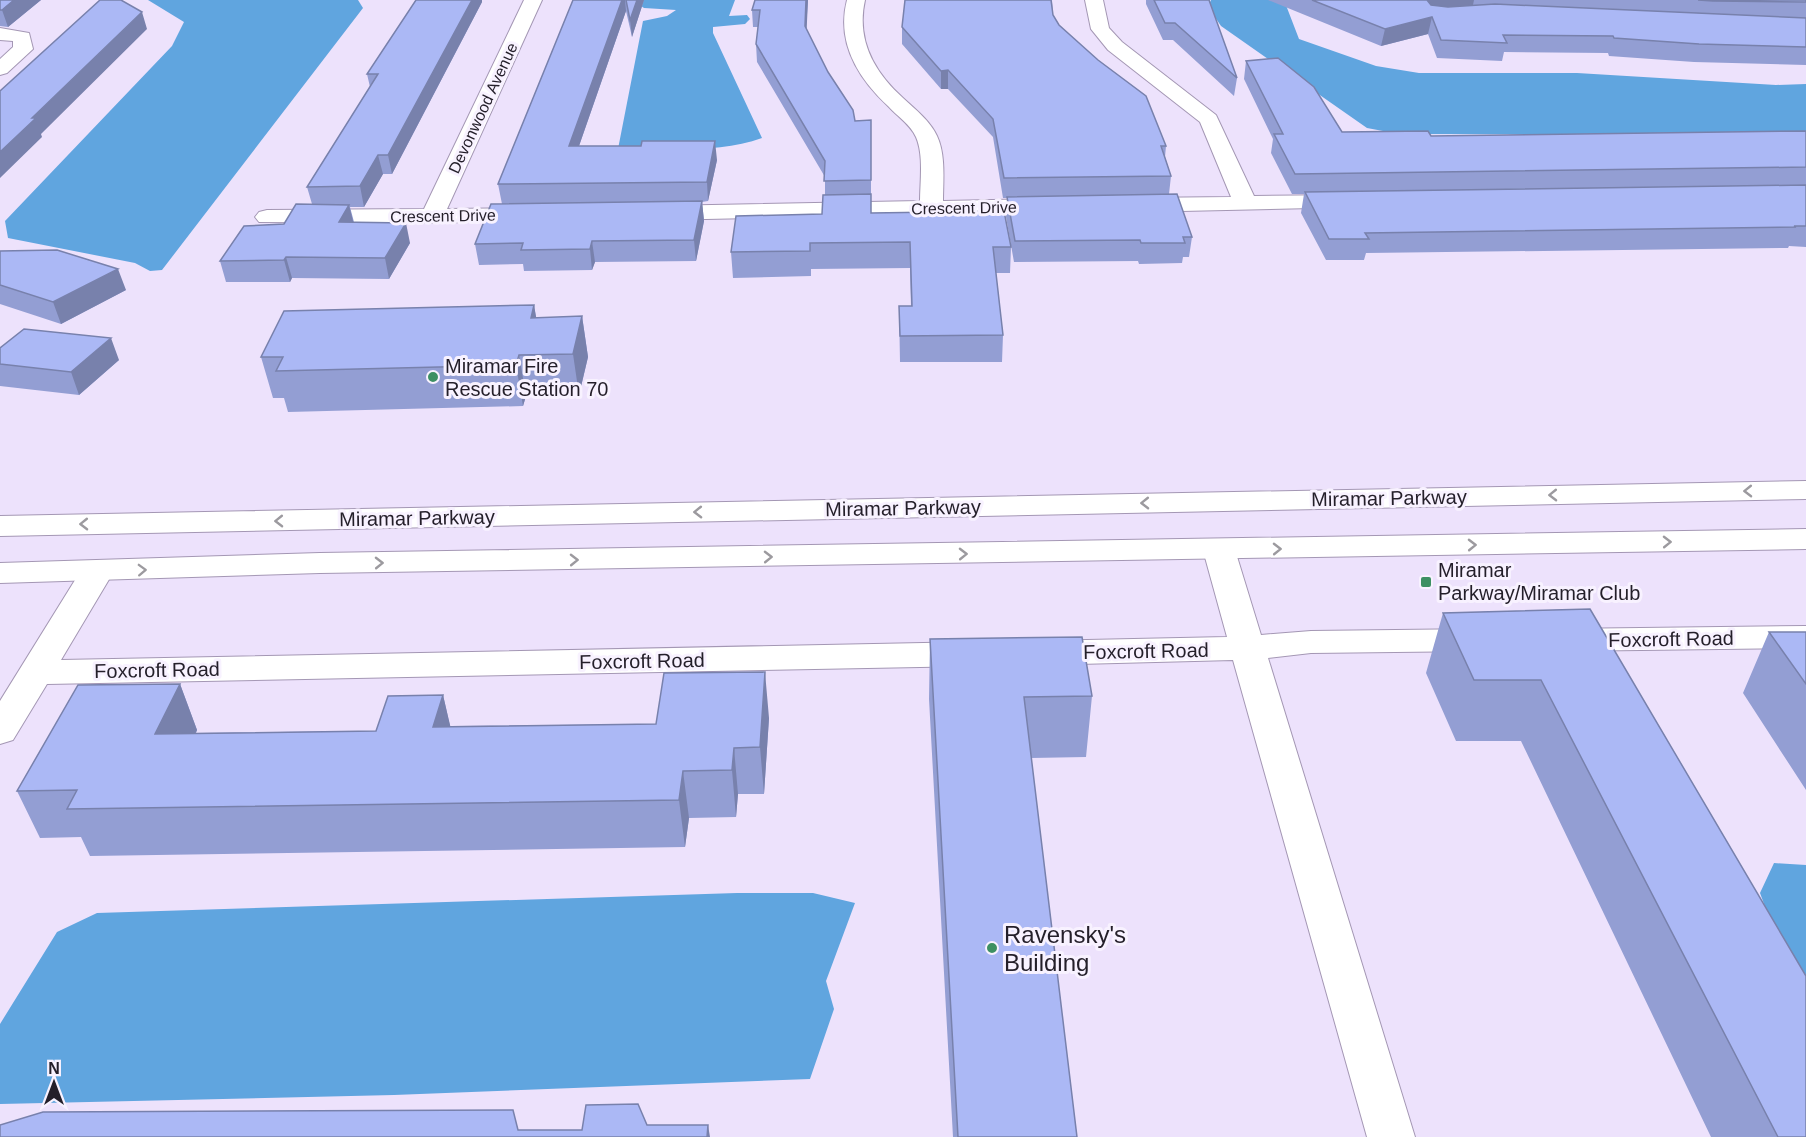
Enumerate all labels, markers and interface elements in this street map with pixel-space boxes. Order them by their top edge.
street label: Devonwood Avenue [445,40,521,176]
street label: Crescent Drive [911,199,1017,217]
street label: Crescent Drive [390,207,496,225]
place label: Miramar Fire Rescue Station 70 [445,355,608,400]
marker: Miramar Fire Rescue Station 70 [426,370,440,384]
one-way arrow [1743,485,1752,497]
street label: Miramar Parkway [1311,486,1467,510]
one-way arrow [1548,489,1557,501]
street label: Miramar Parkway [825,496,981,520]
one-way arrow [1141,496,1150,509]
street label: Miramar Parkway [339,506,495,530]
one-way arrow [694,506,703,518]
one-way arrow [275,514,284,527]
one-way arrow [80,518,89,531]
one-way arrow [1663,536,1672,548]
one-way arrow [1468,539,1477,552]
one-way arrow [1273,543,1282,555]
one-way arrow [959,548,968,560]
one-way arrow [764,551,773,563]
one-way arrow [569,553,578,566]
one-way arrow [374,556,383,569]
place label: Miramar Parkway/Miramar Club [1438,559,1640,604]
one-way arrow [138,563,147,576]
marker: Miramar Parkway/Miramar Club [1419,575,1433,589]
street label: Foxcroft Road [1608,627,1734,651]
street label: Foxcroft Road [1083,639,1209,663]
street label: Foxcroft Road [579,649,705,673]
street label: Foxcroft Road [94,658,220,682]
place label: Ravensky's Building [1004,921,1126,976]
marker: Ravensky's Building [985,941,999,955]
north arrow [24,1053,84,1113]
text: N [48,1060,60,1077]

